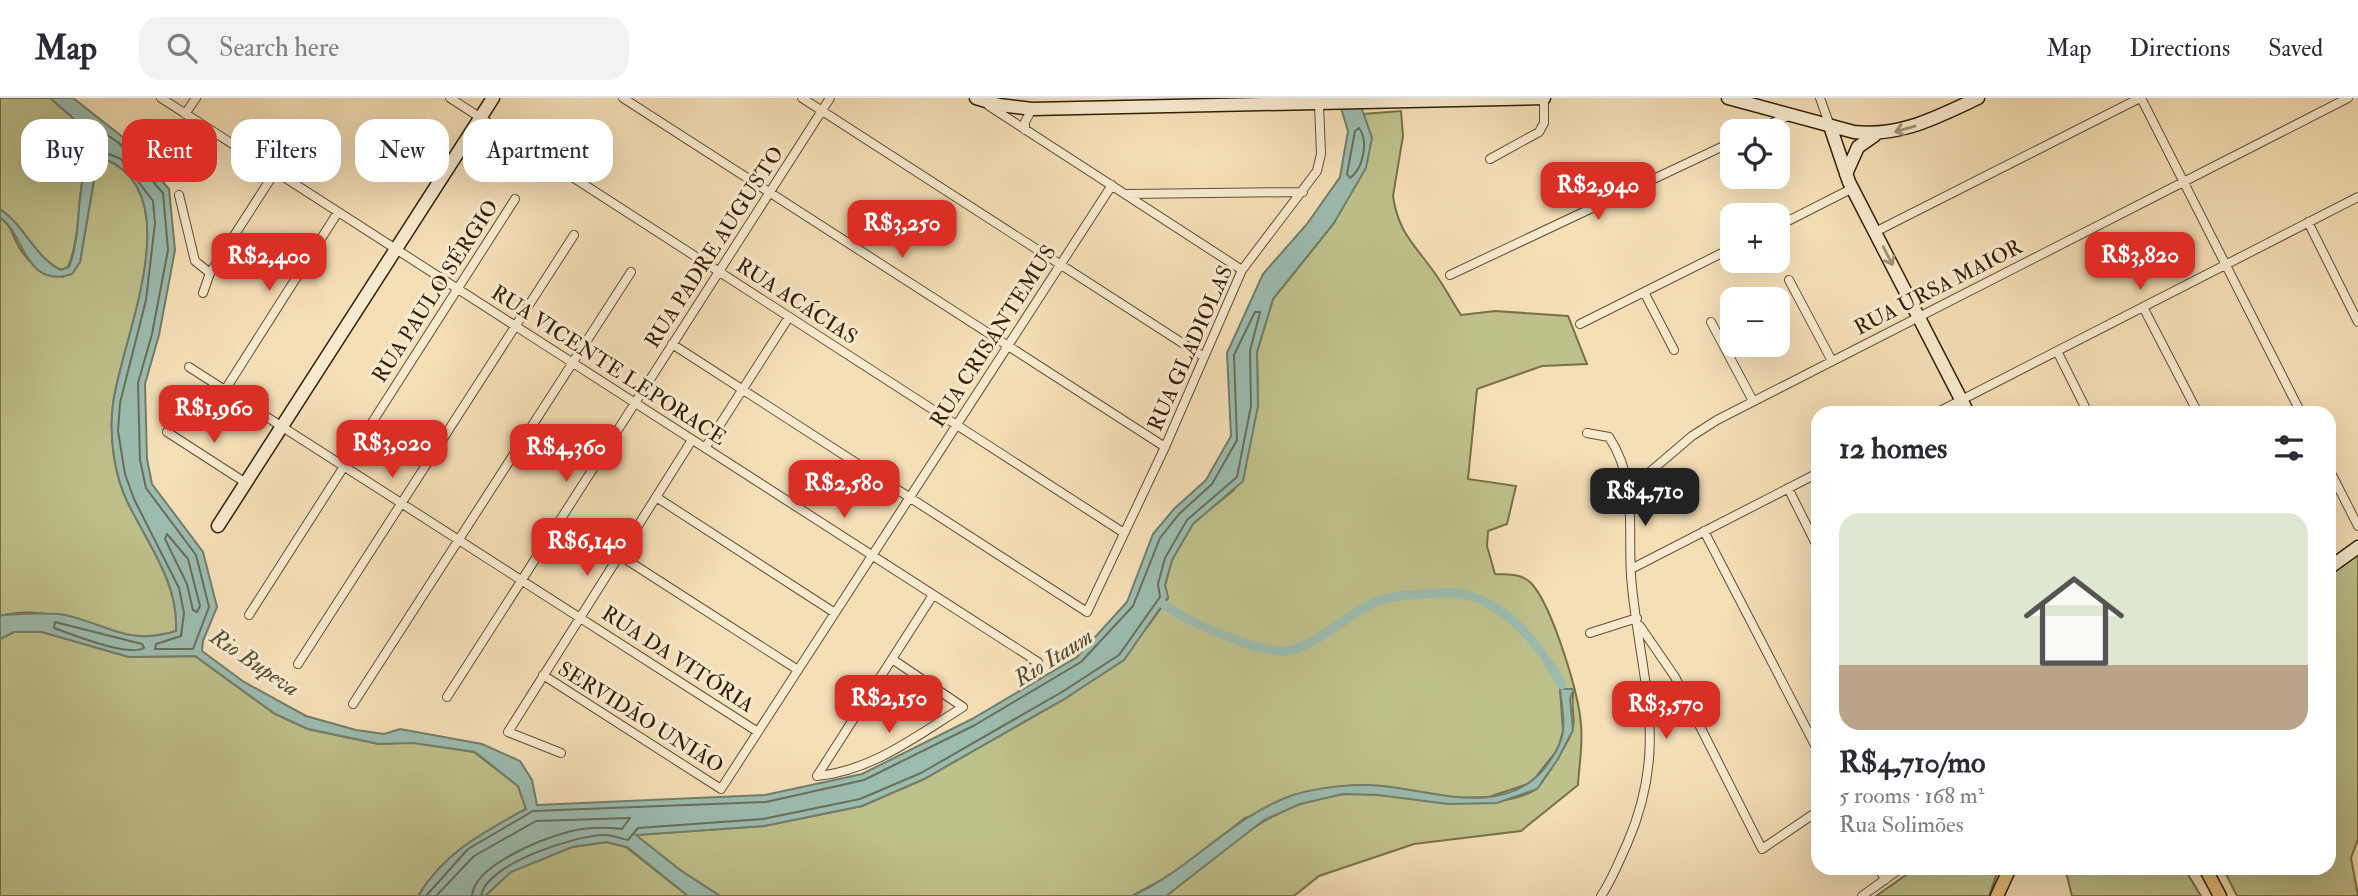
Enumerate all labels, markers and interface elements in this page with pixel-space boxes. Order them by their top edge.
search box [139,17,629,80]
text: Map [35,28,97,69]
icon: search [163,29,201,67]
text: Search here [219,32,339,64]
text: Map [2046,33,2091,64]
text: Directions [2129,33,2230,64]
text: Saved [2268,33,2323,64]
chip: Buy [21,119,108,182]
chip: Rent [122,119,217,182]
chip: Filters [231,119,341,182]
chip: New [355,119,449,182]
chip: Apartment [463,119,613,182]
map controls [1720,119,1790,357]
button: locate [1720,119,1790,189]
one-way arrow [1894,123,1917,136]
street label: RUA PADRE AUGUSTO [639,141,790,353]
pin: R$2,940 [1533,162,1663,222]
text: R$2,940 [1557,170,1639,199]
street label: RUA PAULO SÉRGIO [366,195,505,388]
pin: R$3,250 [837,200,967,260]
button: + [1720,203,1790,273]
text: R$3,250 [863,208,941,237]
pin: R$3,820 [2075,232,2205,292]
street label: RUA URSA MAIOR [1850,233,2028,342]
pin: R$2,400 [204,234,334,293]
street label: RUA CRISANTEMUS [924,240,1063,433]
text: R$3,820 [2101,240,2179,269]
text: R$2,400 [227,241,311,270]
one-way arrow [1881,246,1895,266]
street label: RUA ACÁCIAS [731,252,863,351]
street label: RUA GLADIOLAS [1142,261,1239,435]
street label: RUA VICENTE LEPORACE [486,279,731,452]
button: − [1720,287,1790,357]
pin: R$1,960 [149,386,279,445]
text: R$1,960 [175,393,253,422]
pin: R$3,020 [327,420,457,480]
pin: R$4,360 [501,424,631,484]
text: R$3,020 [352,428,432,457]
icon: filters [2270,429,2308,467]
text: 12 homes [1839,430,1947,467]
text: R$4,360 [526,432,606,461]
pin: R$2,580 [779,460,909,520]
text: R$2,580 [805,468,883,497]
pin: R$4,710 [1580,468,1710,528]
text: R$4,710 [1606,476,1684,505]
pin: R$6,140 [522,518,652,578]
text: R$6,140 [548,526,626,555]
icon: home [2011,558,2137,684]
street label: RUA DA VITÓRIA [596,600,759,719]
water label: Rio Bupeva [204,621,305,703]
water label: Rio Itaum [1007,622,1098,694]
street label: SERVIDÃO UNIÃO [553,656,729,779]
pin: R$2,150 [824,676,954,735]
pin: R$3,570 [1601,682,1731,741]
text: R$2,150 [851,683,927,712]
text: R$3,570 [1628,689,1704,718]
text: R$4,710/mo [1839,744,1985,781]
text: 5 rooms · 168 m² [1839,781,1984,810]
text: Rua Solimões [1839,810,1964,839]

